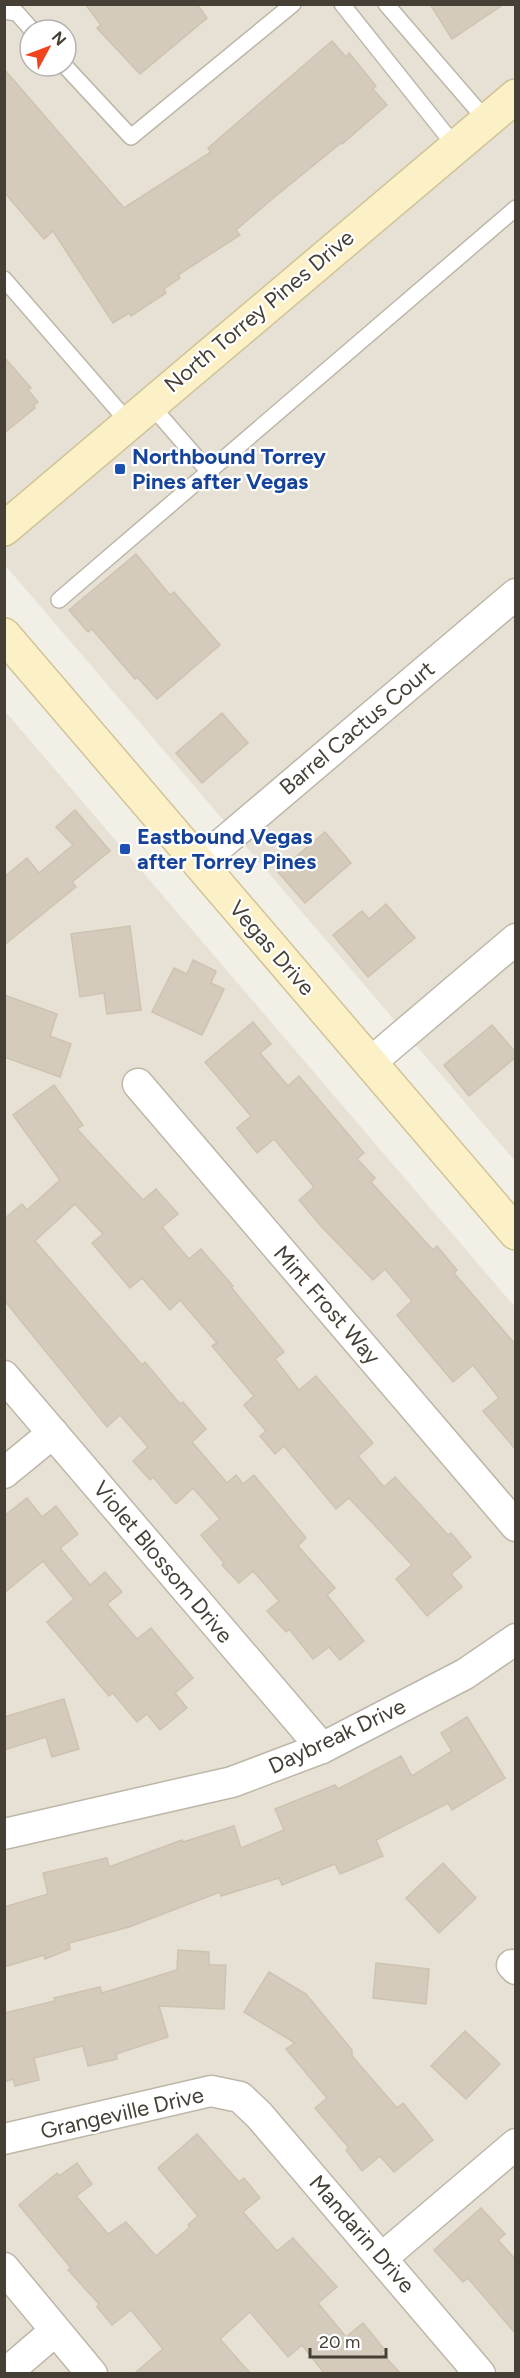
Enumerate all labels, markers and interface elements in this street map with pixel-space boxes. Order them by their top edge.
north arrow [18,18,78,78]
text: N [48,28,70,49]
street label: North Torrey Pines Drive [159,224,359,398]
place label: Northbound Torrey Pines after Vegas [132,443,326,495]
marker: Northbound Torrey Pines after Vegas [113,462,127,476]
street label: Barrel Cactus Court [274,655,440,801]
place label: Eastbound Vegas after Torrey Pines [137,823,316,875]
marker: Eastbound Vegas after Torrey Pines [118,842,132,856]
street label: Vegas Drive [223,895,321,1001]
street label: Mint Frost Way [268,1240,386,1370]
street label: Violet Blossom Drive [87,1476,239,1648]
street label: Daybreak Drive [264,1692,410,1780]
street label: Grangeville Drive [38,2081,206,2145]
street label: Mandarin Drive [303,2170,421,2298]
scale bar [310,2321,386,2359]
text: 20 m [319,2331,360,2353]

